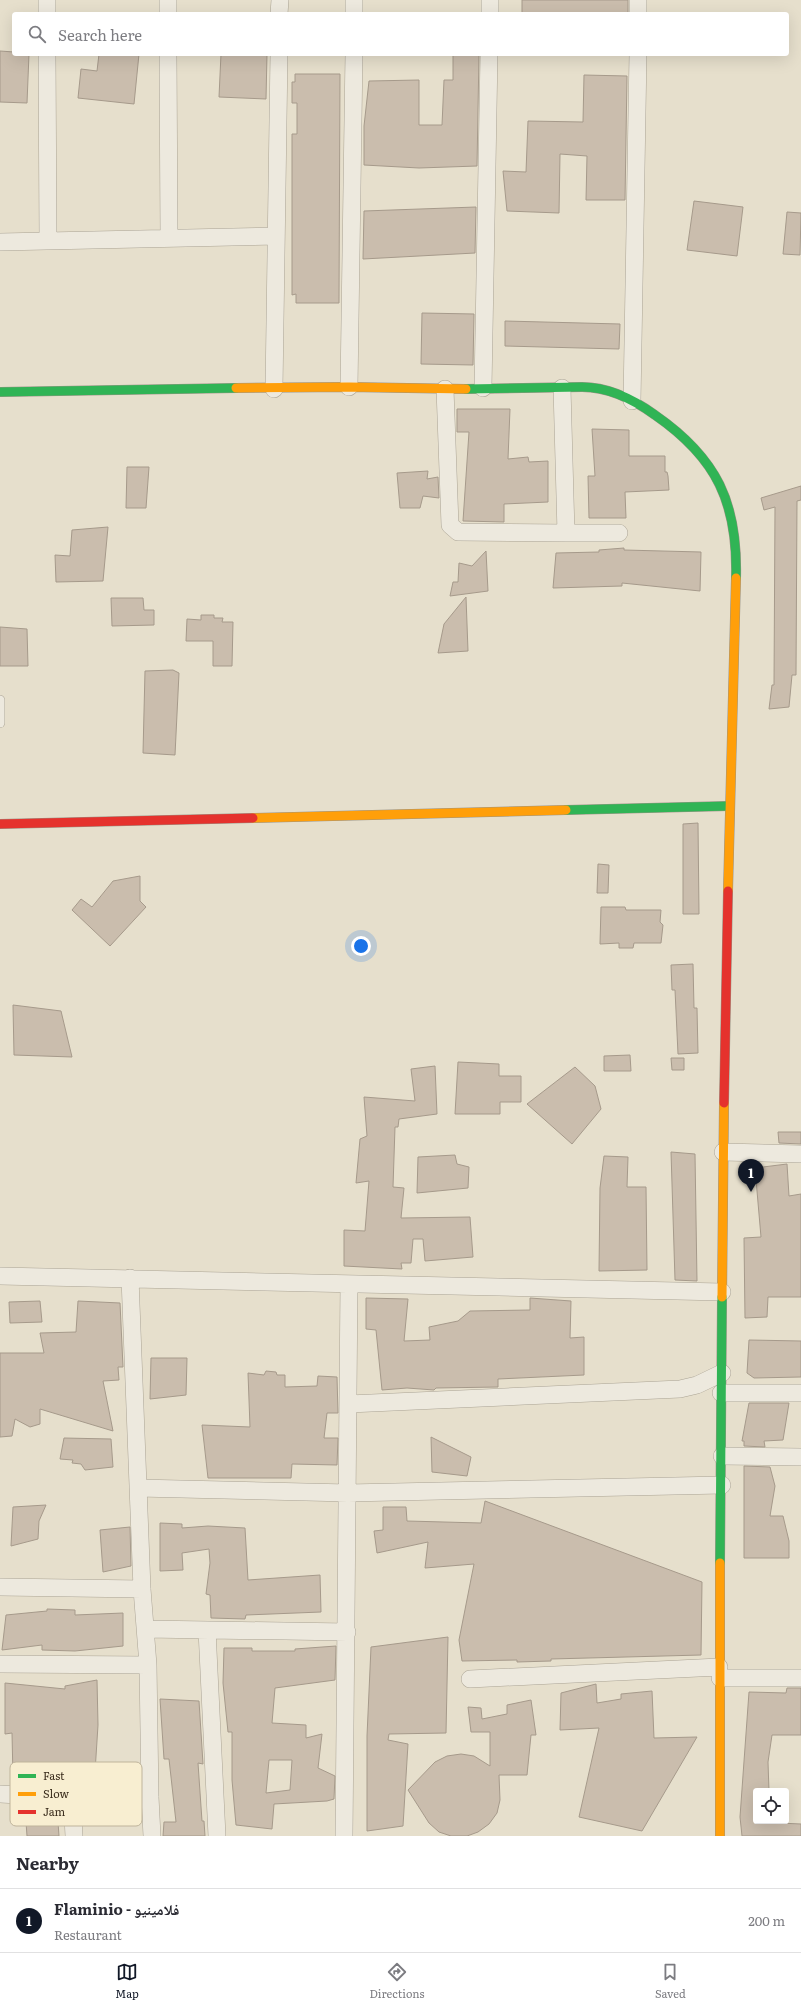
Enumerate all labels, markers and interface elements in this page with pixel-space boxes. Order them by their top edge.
search box [12,12,789,56]
icon: search [26,23,48,45]
text: Search here [58,23,142,46]
your location [351,936,371,956]
pin: 1 [738,1159,764,1192]
legend [10,1762,142,1826]
text: Fast [43,1767,65,1783]
text: Slow [43,1785,69,1801]
map controls [753,1788,789,1824]
button: locate [753,1788,789,1824]
text: Jam [43,1803,66,1819]
text: Nearby [16,1850,79,1875]
text: Flaminio - فلامينيو [54,1897,180,1920]
text: 1 [26,1911,32,1930]
text: 200 m [748,1911,785,1930]
text: Restaurant [54,1925,122,1944]
tab: Map [115,1961,139,2001]
tab: Directions [369,1961,424,2001]
tab: Saved [655,1961,686,2001]

